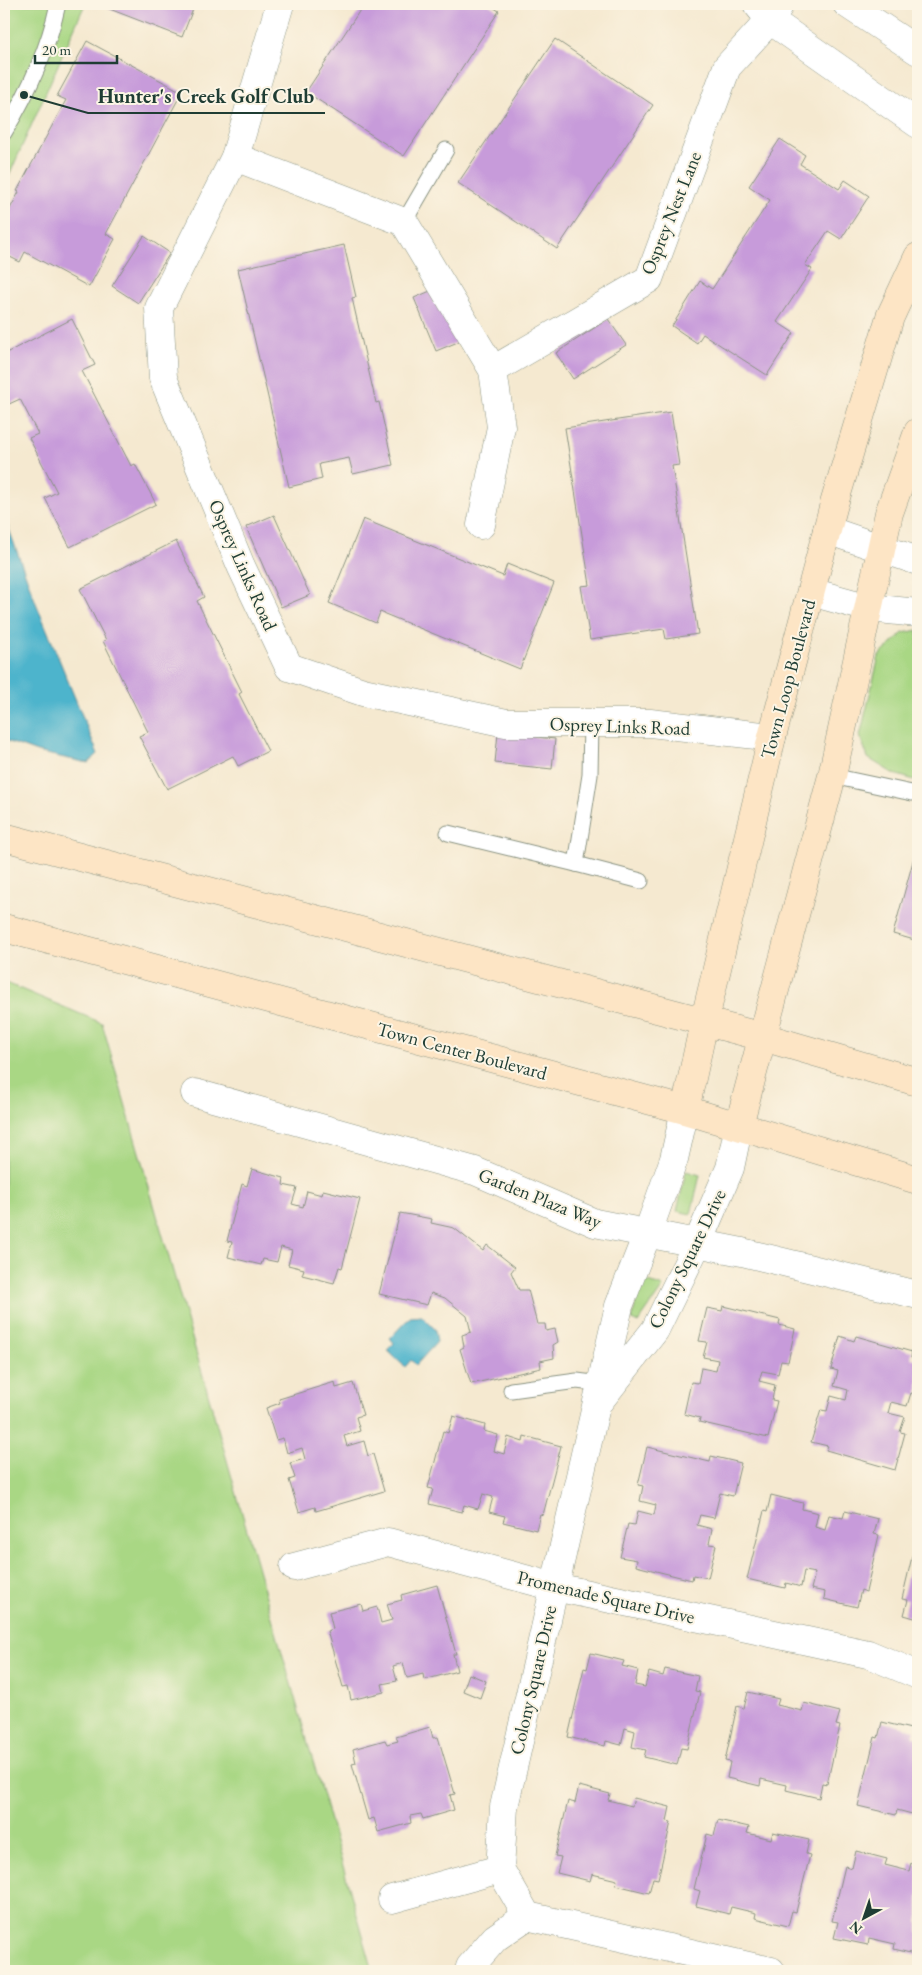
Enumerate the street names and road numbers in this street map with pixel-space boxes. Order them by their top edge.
street label: Osprey Nest Lane [635,148,707,278]
street label: Osprey Links Road [203,496,283,635]
street label: Town Loop Boulevard [755,596,821,762]
street label: Osprey Links Road [549,711,691,741]
street label: Town Center Boulevard [374,1016,550,1086]
street label: Garden Plaza Way [475,1162,606,1234]
street label: Colony Square Drive [642,1185,732,1333]
street label: Promenade Square Drive [515,1564,697,1630]
street label: Colony Square Drive [504,1603,562,1757]

